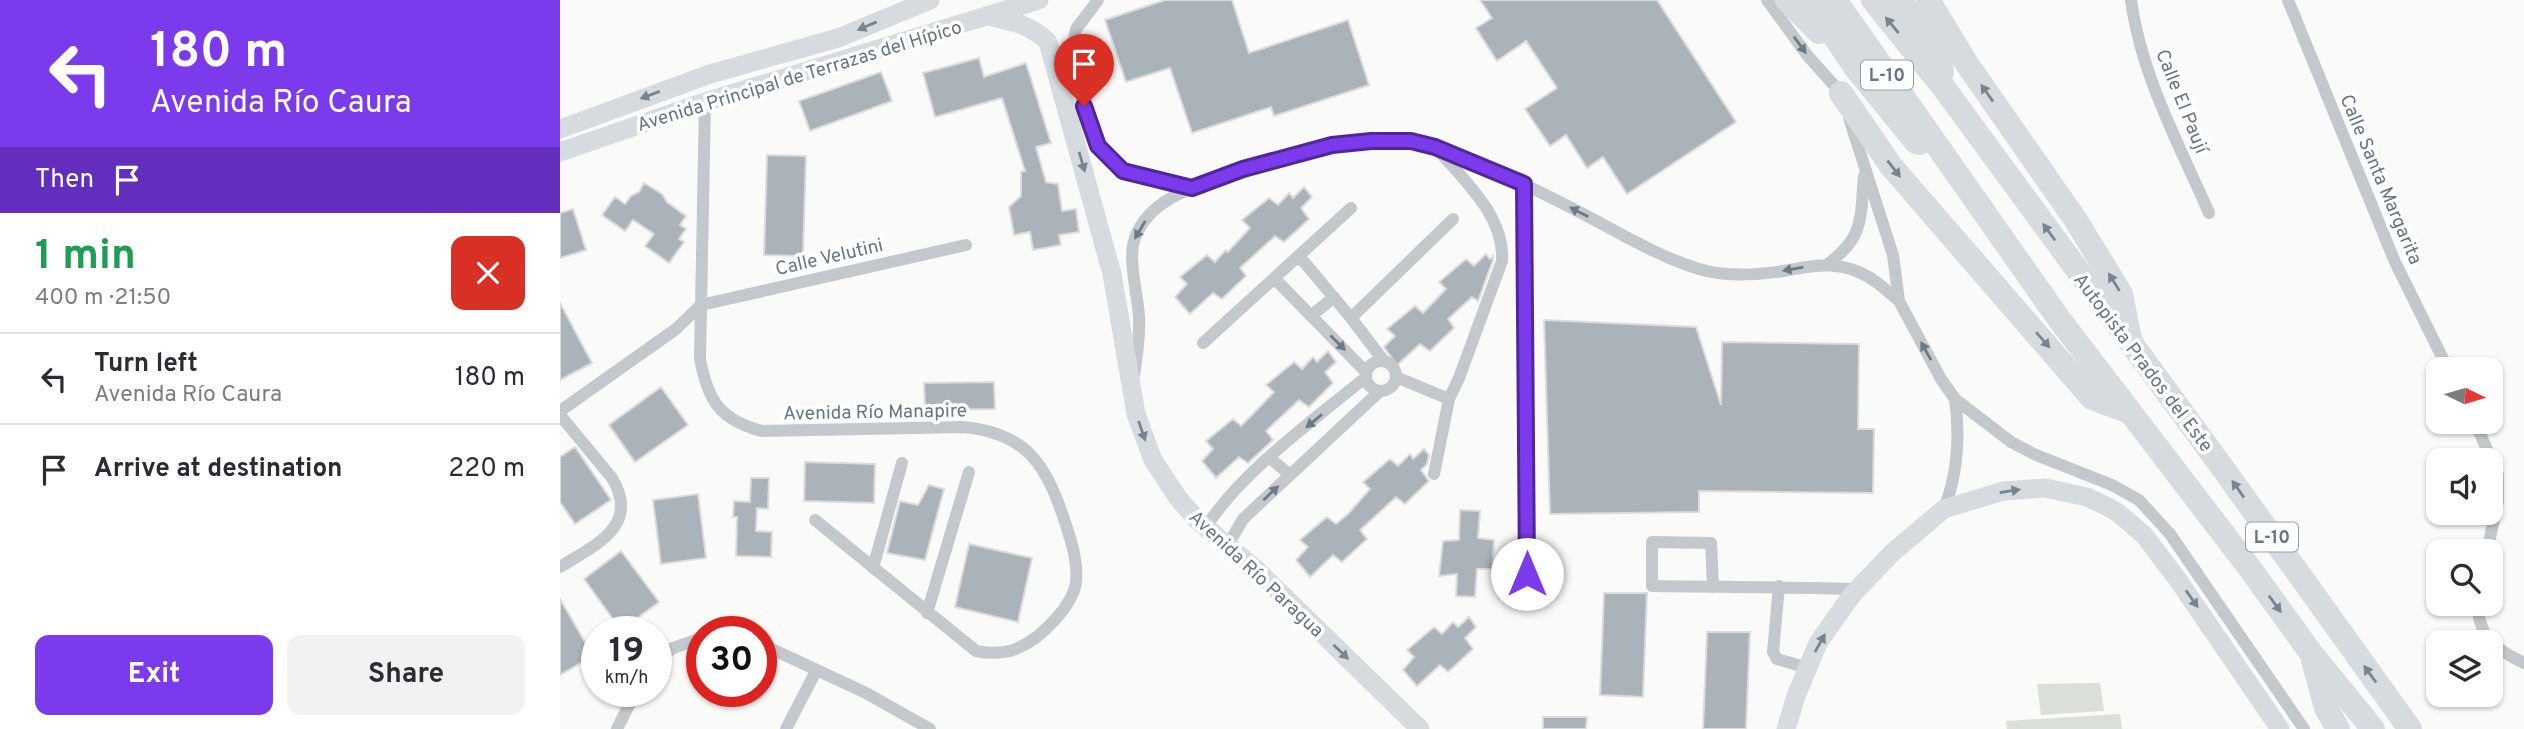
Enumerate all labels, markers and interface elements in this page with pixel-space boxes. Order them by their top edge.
street label: Avenida Principal de Terrazas del Hípico [634,16,965,138]
one-way arrow [1885,17,1900,34]
one-way arrow [857,20,877,32]
text: 180 m [150,23,287,85]
icon: left [35,28,126,119]
pin [1054,34,1114,106]
one-way arrow [1792,36,1806,54]
icon: arrive [1065,45,1103,83]
street label: Calle El Paují [2149,46,2214,159]
road number: L-10 [1861,60,1913,90]
text: Avenida Río Caura [150,84,412,124]
one-way arrow [1980,84,1994,102]
one-way arrow [640,90,661,101]
street label: Calle Santa Margarita [2333,91,2427,268]
one-way arrow [1078,151,1088,172]
one-way arrow [1886,159,1901,177]
icon: arrive [108,161,146,199]
text: Then [35,164,94,197]
one-way arrow [1569,206,1589,217]
one-way arrow [1134,220,1146,240]
one-way arrow [2042,223,2056,241]
text: 1 min [35,231,136,284]
street label: Calle Velutini [773,234,886,282]
button: close [451,236,525,310]
one-way arrow [1782,264,1804,275]
street label: Autopista Prados del Este [2067,269,2218,457]
one-way arrow [2107,272,2120,291]
text: 400 m · 21:50 [35,284,171,313]
one-way arrow [2035,332,2050,349]
one-way arrow [1329,334,1345,351]
one-way arrow [1920,341,1932,360]
text: Turn left [94,348,198,381]
north arrow [2426,357,2502,434]
map controls [2426,357,2503,707]
icon: left [35,360,73,398]
text: 180 m [455,362,525,395]
text: Avenida Río Caura [94,381,282,410]
street label: Avenida Río Manapire [783,399,967,427]
one-way arrow [1305,413,1322,428]
one-way arrow [1137,421,1148,442]
button: sound [2426,448,2503,525]
icon: arrive [35,451,73,489]
text: Arrive at destination [94,453,342,486]
text: 220 m [448,453,525,486]
one-way arrow [2231,480,2245,498]
one-way arrow [1262,485,1280,501]
one-way arrow [1999,485,2021,496]
street label: Avenida Río Paragua [1183,506,1328,643]
road number: L-10 [2246,522,2298,552]
position arrow [1490,537,1564,611]
button: search [2426,539,2503,616]
one-way arrow [2185,590,2199,608]
one-way arrow [2268,594,2283,612]
speed limit sign: 30 [686,616,777,707]
text: 19 [609,630,644,674]
button: layers [2426,630,2503,707]
one-way arrow [1814,633,1826,653]
button: Exit [35,635,273,715]
button: Share [287,635,525,715]
one-way arrow [1333,643,1350,660]
one-way arrow [2363,665,2377,683]
text: km/h [605,667,648,690]

